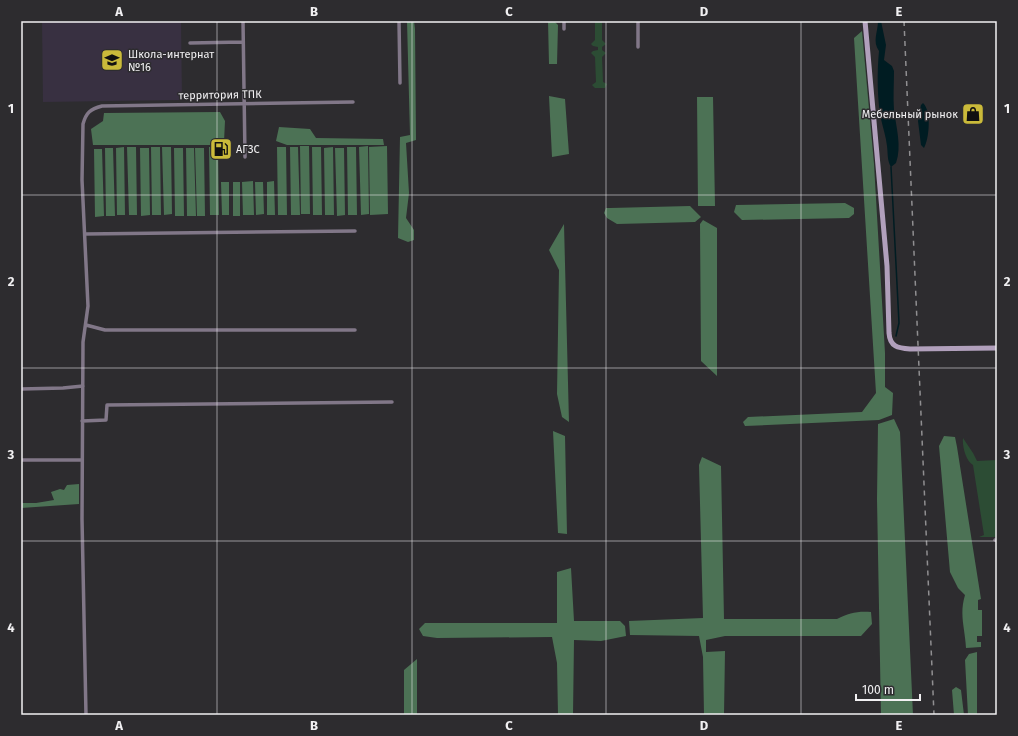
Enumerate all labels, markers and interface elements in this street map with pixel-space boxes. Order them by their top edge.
text: A [114,4,123,19]
text: B [310,4,318,19]
text: C [505,4,513,19]
text: D [700,4,709,19]
text: E [896,4,903,19]
school or university icon: Школа-интернат №16 [99,47,125,73]
place label: Школа-интернат №16 [128,48,214,74]
street label: территория ТПК [178,88,262,102]
text: 1 [8,101,14,116]
shop icon: Мебельный рынок [960,101,986,127]
text: 1 [1004,101,1010,116]
place label: Мебельный рынок [862,108,958,121]
fuel station icon: АГЗС [208,136,234,162]
place label: АГЗС [236,143,260,156]
text: 2 [8,274,15,289]
text: 2 [1004,274,1011,289]
text: 3 [7,447,15,462]
text: 3 [1003,447,1011,462]
text: 4 [7,620,15,635]
text: 4 [1003,620,1011,635]
scale bar [856,676,920,702]
text: 100 m [862,683,894,697]
text: A [114,718,123,733]
text: B [310,718,318,733]
text: C [505,718,513,733]
text: D [700,718,709,733]
text: E [896,718,903,733]

